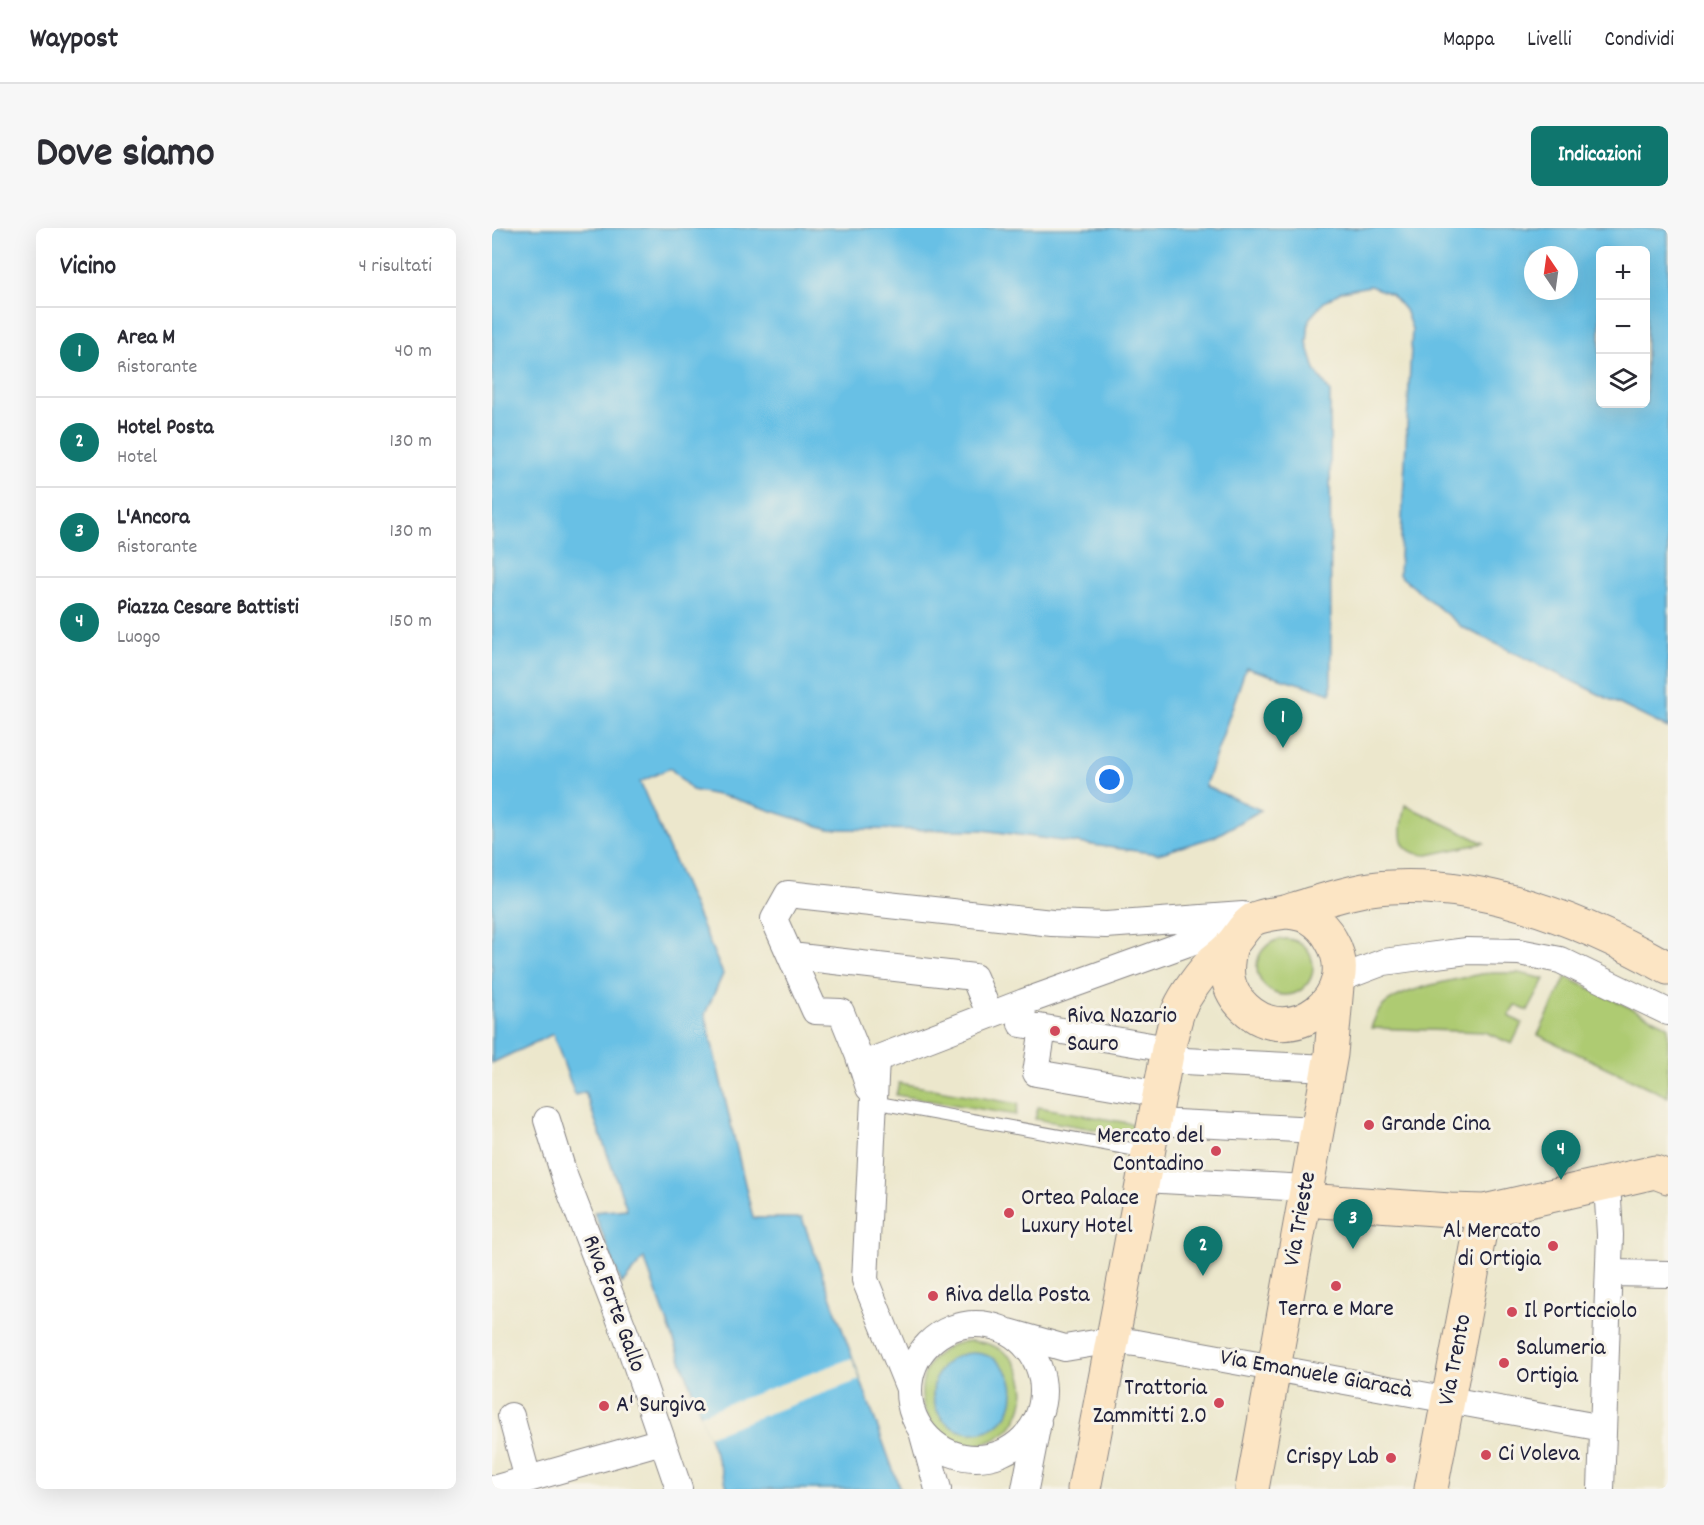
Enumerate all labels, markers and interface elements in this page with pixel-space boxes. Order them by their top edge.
text: Waypost [30,21,118,61]
text: Mappa [1443,26,1494,56]
text: Livelli [1527,26,1572,56]
text: Condividi [1605,26,1674,56]
text: Dove siamo [36,126,215,186]
button: Indicazioni [1531,126,1668,186]
north arrow [1524,246,1578,300]
map controls [1596,246,1650,408]
button: + [1596,246,1650,300]
text: Vicino [60,249,116,286]
text: 4 risultati [358,253,432,281]
button: − [1596,300,1650,354]
text: Area M [117,323,175,354]
text: 1 [77,338,82,366]
text: 40 m [394,338,432,366]
text: Ristorante [117,354,197,382]
button: layers [1596,354,1650,408]
text: Hotel Posta [117,413,214,444]
text: 2 [75,428,84,456]
text: 130 m [390,428,432,456]
text: Hotel [117,444,157,472]
text: L'Ancora [117,503,190,534]
text: 3 [75,518,84,546]
text: 130 m [390,518,432,546]
text: Ristorante [117,534,197,562]
text: Piazza Cesare Battisti [117,593,299,624]
text: 4 [75,608,84,636]
text: 150 m [389,608,432,636]
text: Luogo [117,624,160,652]
pin: 1 [1264,698,1302,748]
your location [1095,765,1124,794]
place label: Riva Nazario Sauro [1067,1000,1177,1062]
marker: Riva Nazario Sauro [1048,1024,1062,1038]
place label: Grande Cina [1381,1108,1491,1142]
marker: Grande Cina [1362,1118,1376,1132]
place label: Mercato del Contadino [1097,1120,1204,1182]
pin: 4 [1542,1130,1580,1180]
marker: Mercato del Contadino [1209,1144,1223,1158]
street label: Via Trieste [1276,1169,1326,1269]
place label: Ortea Palace Luxury Hotel [1021,1182,1139,1244]
pin: 3 [1334,1200,1372,1249]
marker: Ortea Palace Luxury Hotel [1002,1206,1016,1220]
place label: Al Mercato di Ortigia [1443,1215,1542,1277]
pin: 2 [1184,1226,1222,1276]
street label: Riva Forte Gallo [572,1231,654,1377]
marker: Al Mercato di Ortigia [1546,1239,1560,1253]
place label: Riva della Posta [945,1279,1090,1313]
marker: Terra e Mare [1329,1279,1343,1293]
marker: Riva della Posta [926,1289,940,1303]
place label: Terra e Mare [1278,1293,1394,1327]
place label: Il Porticciolo [1524,1295,1637,1329]
marker: Il Porticciolo [1505,1305,1519,1319]
street label: Via Trento [1430,1311,1482,1409]
place label: Salumeria Ortigia [1516,1332,1606,1394]
street label: Via Emanuele Giaracà [1217,1341,1415,1409]
marker: Salumeria Ortigia [1497,1356,1511,1370]
place label: Trattoria Zammitti 2.0 [1093,1372,1208,1434]
place label: A' Surgiva [616,1389,706,1423]
marker: Trattoria Zammitti 2.0 [1212,1396,1226,1410]
marker: A' Surgiva [597,1399,611,1413]
place label: Ci Voleva [1498,1438,1580,1472]
place label: Crispy Lab [1286,1441,1379,1475]
marker: Ci Voleva [1479,1448,1493,1462]
marker: Crispy Lab [1384,1451,1398,1465]

